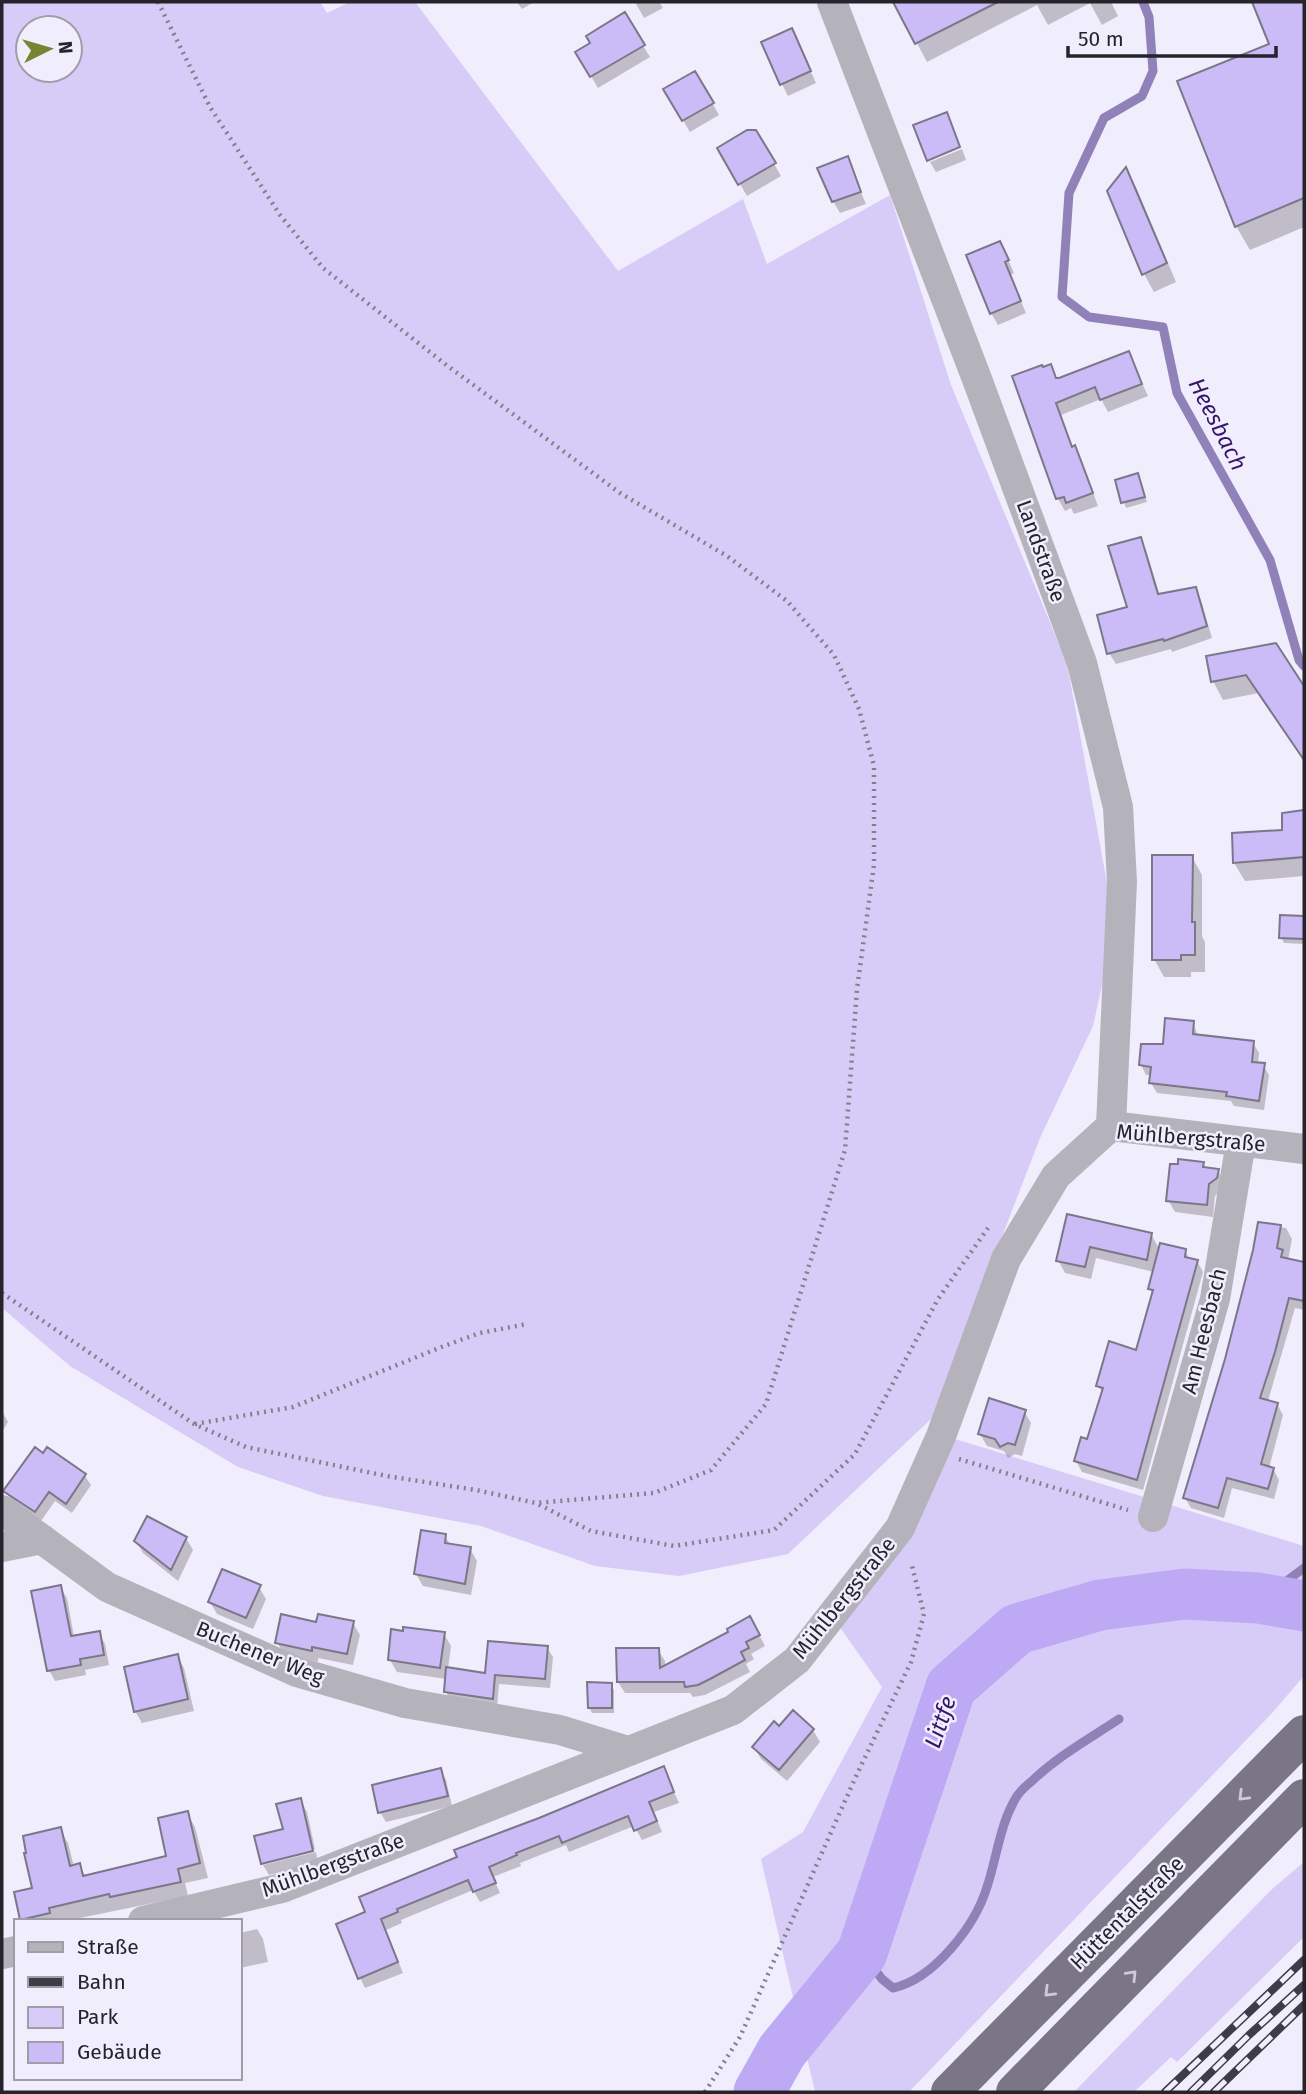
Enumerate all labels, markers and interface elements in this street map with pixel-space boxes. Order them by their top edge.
north arrow [14,14,84,84]
scale bar [1068,14,1276,58]
text: 50 m [1078,26,1124,52]
text: N [53,40,77,55]
water label: Heesbach [1183,373,1253,475]
street label: Landstraße [1011,496,1071,606]
street label: Mühlbergstraße [1115,1119,1267,1157]
street label: Am Heesbach [1176,1265,1232,1397]
street label: Mühlbergstraße [787,1532,901,1664]
street label: Buchener Weg [192,1616,328,1691]
water label: Littfe [918,1692,962,1752]
one-way arrow [1239,1787,1252,1800]
street label: Mühlbergstraße [258,1827,408,1903]
street label: Hüttentalstraße [1065,1851,1189,1975]
legend [14,1919,242,2080]
text: Straße [77,1934,139,1960]
text: Bahn [77,1969,126,1995]
one-way arrow [1124,1970,1137,1983]
one-way arrow [1044,1984,1057,1997]
text: Park [77,2004,119,2030]
text: Gebäude [77,2039,162,2065]

